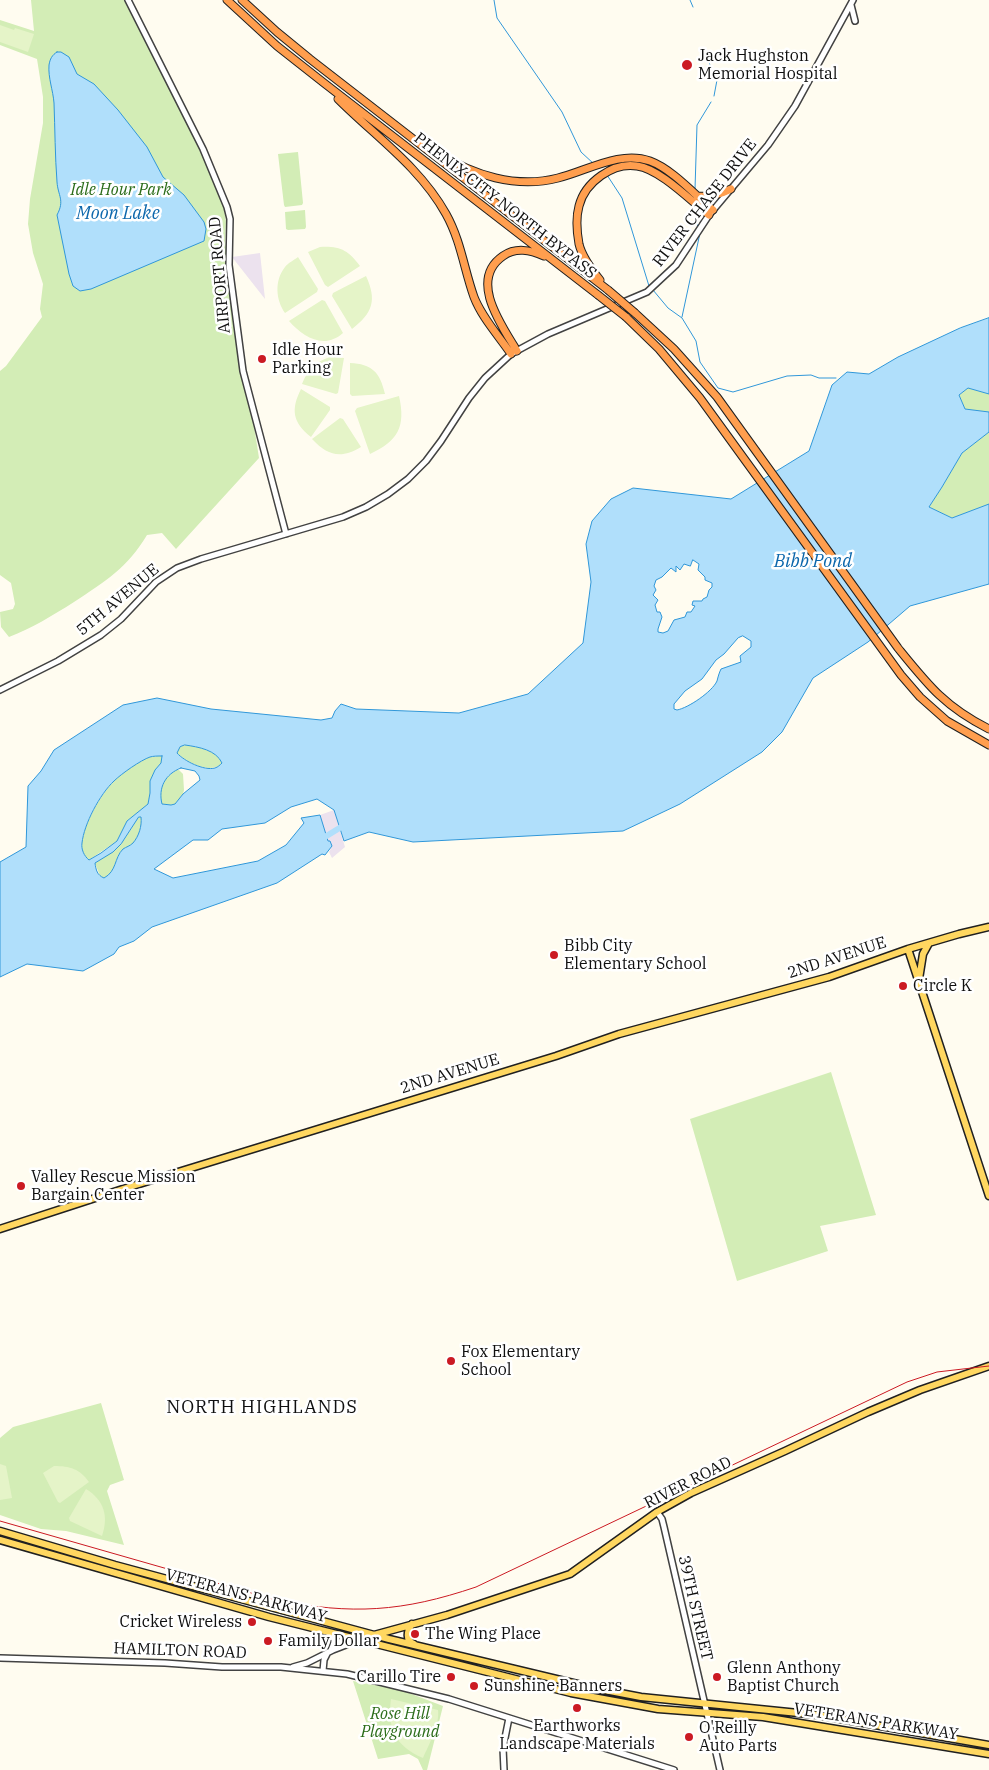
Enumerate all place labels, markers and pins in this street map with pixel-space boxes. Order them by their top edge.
place label: Jack Hughston Memorial Hospital [698,46,838,84]
marker: Jack Hughston Memorial Hospital [680,58,694,72]
place label: Idle Hour Parking [272,340,343,378]
marker: Idle Hour Parking [256,353,268,365]
place label: Bibb City Elementary School [564,936,707,974]
marker: Bibb City Elementary School [548,949,560,961]
place label: Circle K [913,976,972,996]
marker: Circle K [897,980,909,992]
place label: Valley Rescue Mission Bargain Center [31,1167,196,1205]
marker: Valley Rescue Mission Bargain Center [15,1180,27,1192]
place label: Fox Elementary School [461,1342,580,1380]
marker: Fox Elementary School [445,1355,457,1367]
place label: Cricket Wireless [120,1612,242,1632]
marker: Cricket Wireless [246,1616,258,1628]
place label: The Wing Place [425,1624,541,1644]
marker: The Wing Place [409,1628,421,1640]
place label: Family Dollar [278,1631,379,1651]
marker: Family Dollar [262,1635,274,1647]
place label: Glenn Anthony Baptist Church [727,1658,840,1696]
place label: Carillo Tire [356,1667,441,1687]
marker: Carillo Tire [445,1671,457,1683]
marker: Glenn Anthony Baptist Church [711,1671,723,1683]
place label: Sunshine Banners [484,1676,622,1696]
marker: Sunshine Banners [468,1680,480,1692]
marker: Earthworks Landscape Materials [571,1702,583,1714]
place label: Earthworks Landscape Materials [499,1716,655,1754]
place label: O'Reilly Auto Parts [699,1718,777,1756]
marker: O'Reilly Auto Parts [683,1731,695,1743]

